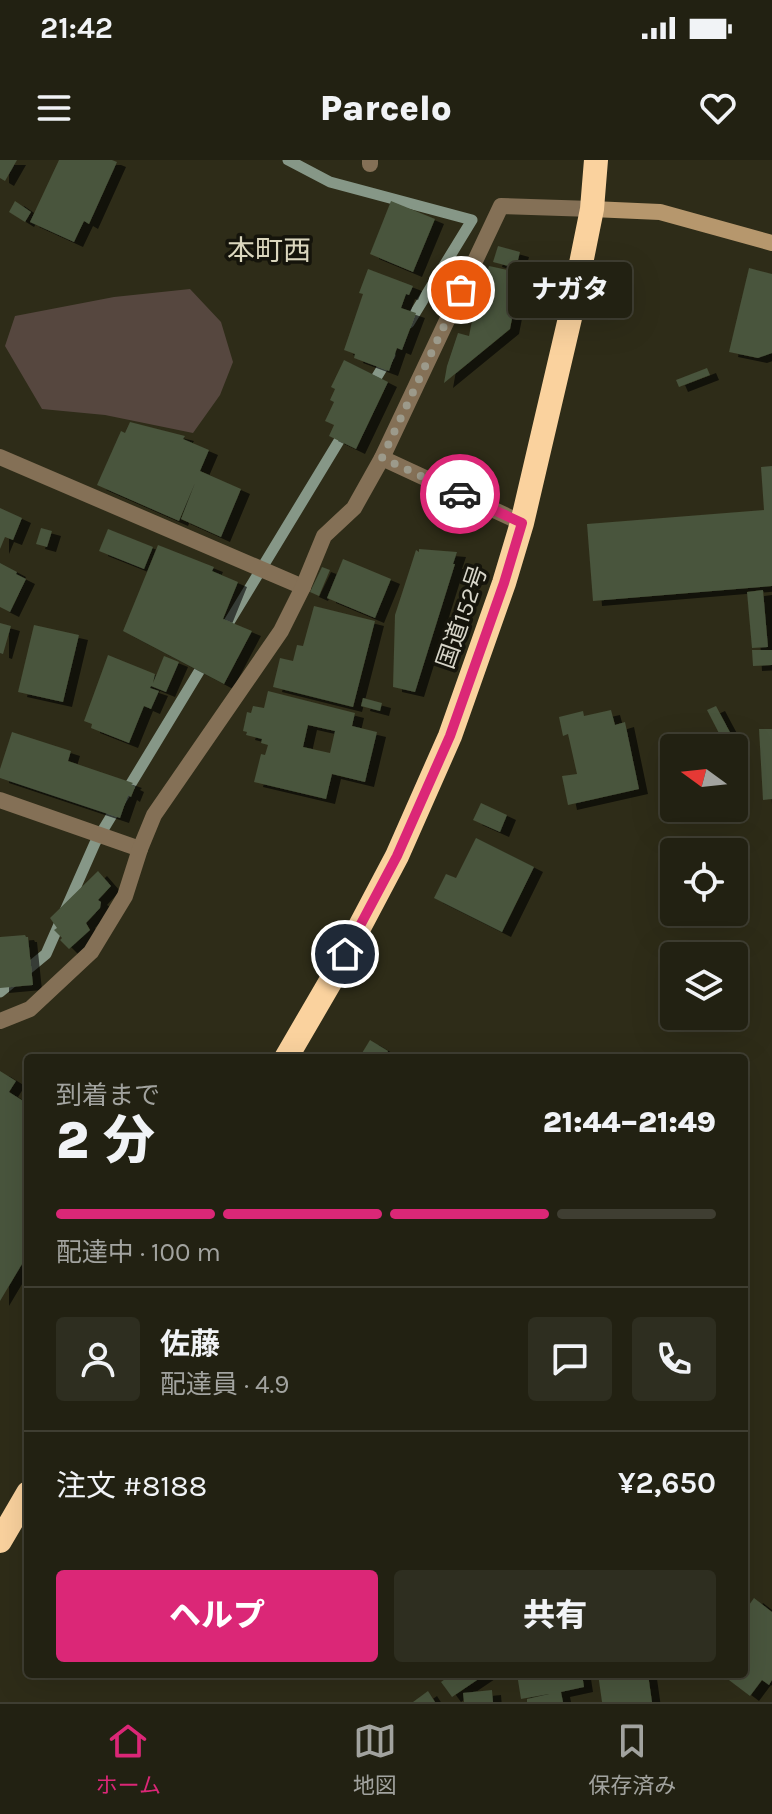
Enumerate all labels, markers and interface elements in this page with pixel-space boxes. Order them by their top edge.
text: 21:42 [40,10,113,46]
icon: menu [32,86,76,130]
icon: heart [696,86,740,130]
text: Parcelo [320,87,452,129]
district label: 本町西 [227,234,311,267]
pin [427,256,495,324]
callout: ナガタ [509,262,633,318]
icon: bag [439,268,483,312]
text: ナガタ [531,274,609,305]
courier [420,454,500,534]
icon: car [438,472,482,516]
street label: 国道152号 [431,562,493,672]
north arrow [660,734,748,822]
map controls [660,734,748,1030]
button: locate [660,838,748,926]
pin [311,920,379,988]
icon: home [323,932,367,976]
button: layers [660,942,748,1030]
text: 到着まで [56,1080,160,1111]
text: 21:44–21:49 [543,1104,716,1140]
text: 2 分 [56,1110,155,1171]
text: 配達中 · 100 m [56,1237,221,1268]
button: person [56,1317,140,1401]
button: chat [528,1317,612,1401]
button: phone [632,1317,716,1401]
text: 佐藤 [160,1326,220,1362]
text: 配達員 · 4.9 [160,1369,289,1400]
text: ¥2,650 [618,1465,716,1501]
text: 注文 #8188 [56,1468,207,1504]
button: ヘルプ [56,1570,378,1662]
button: 共有 [394,1570,716,1662]
tab: ホーム [96,1719,161,1799]
tab: 地図 [353,1719,397,1799]
tab: 保存済み [588,1719,676,1799]

